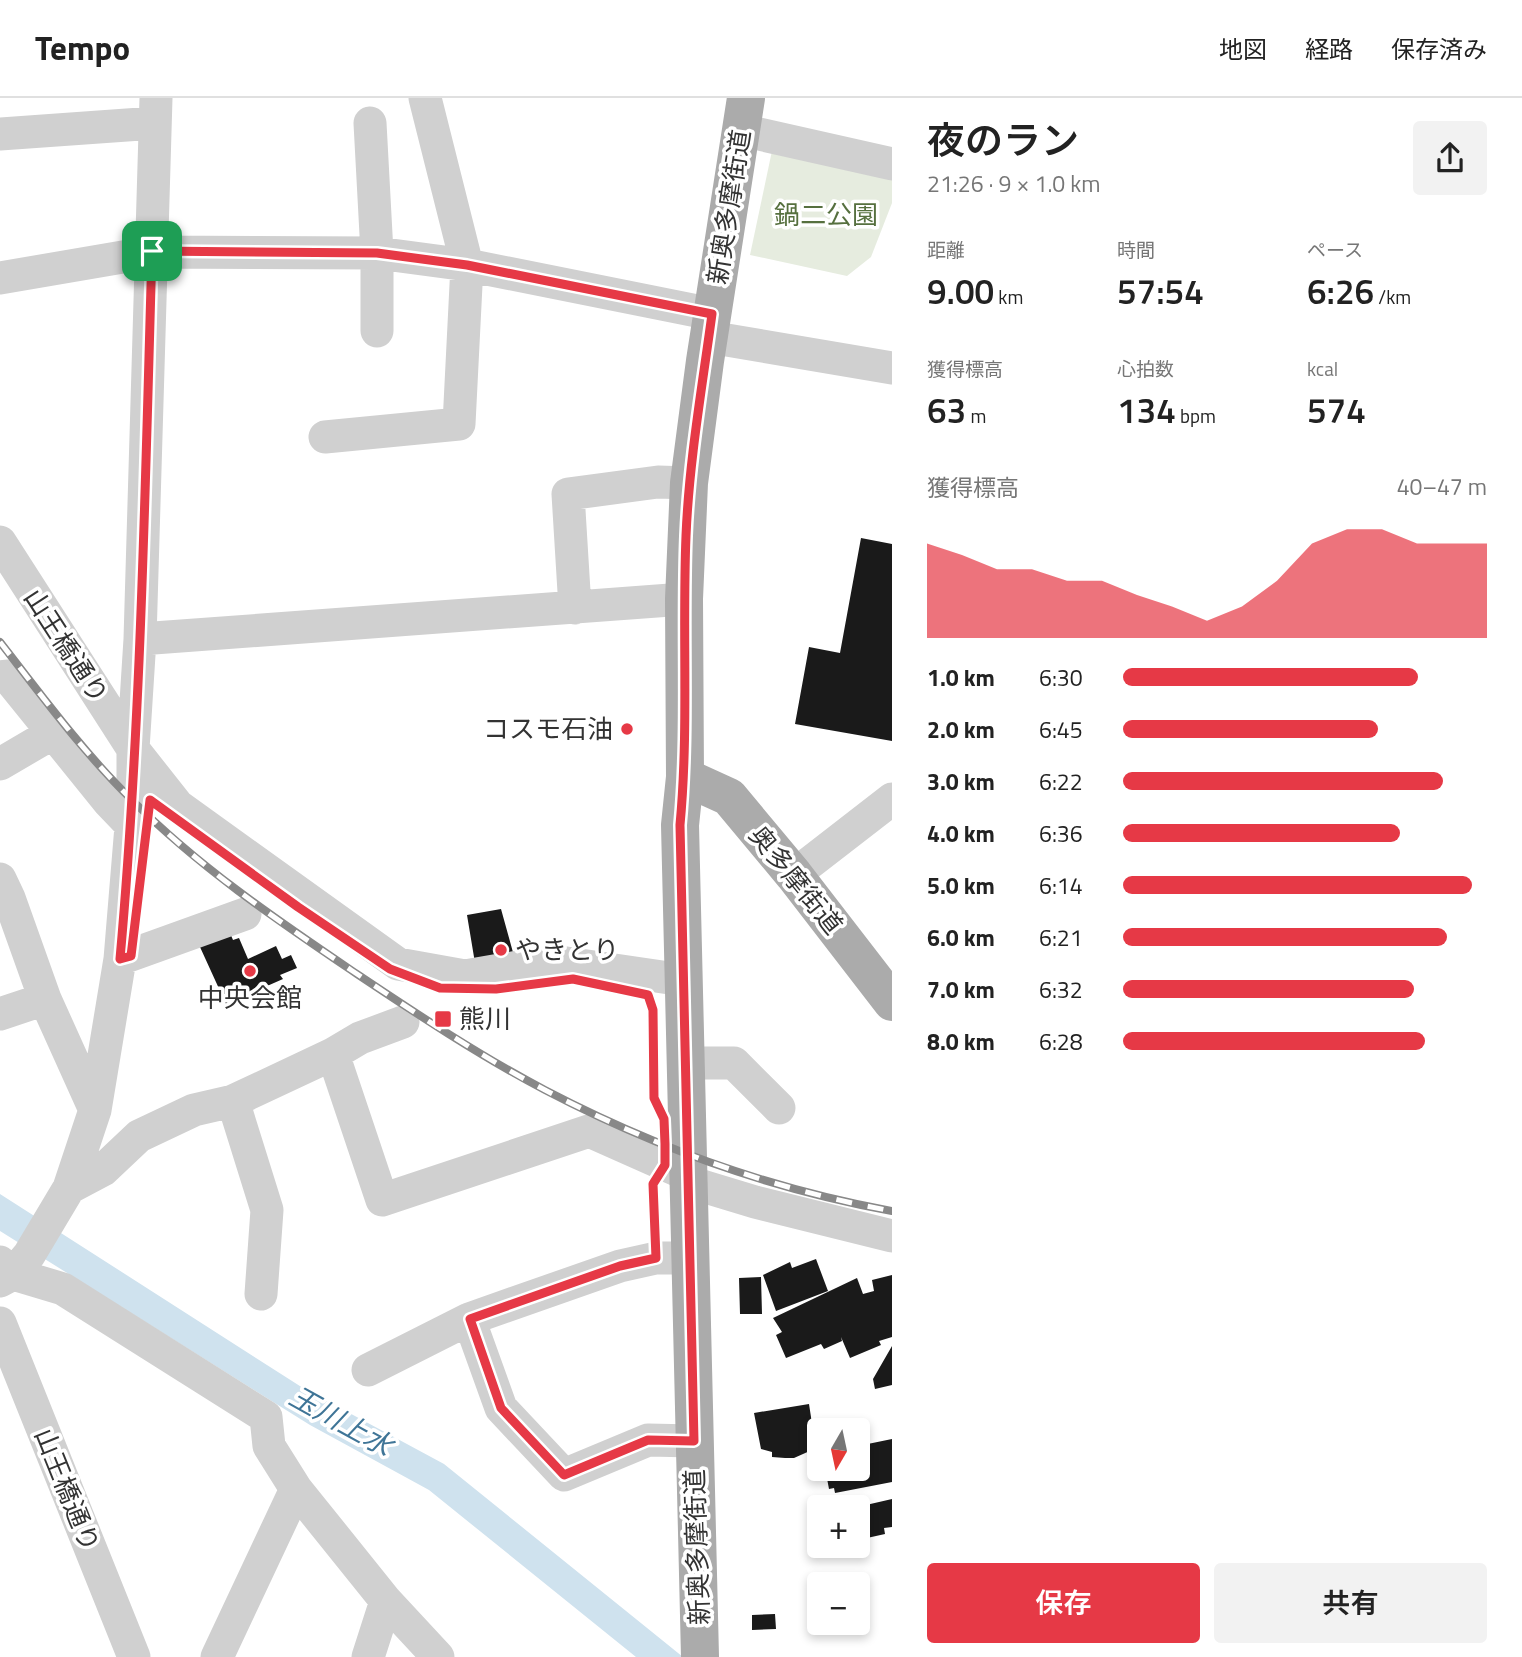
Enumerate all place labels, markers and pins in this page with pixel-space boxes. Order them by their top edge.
pin [122,221,182,281]
place label: コスモ石油 [483,709,613,748]
marker: コスモ石油 [619,721,635,737]
place label: やきとり [515,930,619,969]
marker: やきとり [493,942,509,958]
marker: 中央会館 [242,963,258,979]
place label: 中央会館 [198,978,302,1017]
place label: 熊川 [459,999,511,1038]
marker: 熊川 [433,1009,453,1029]

